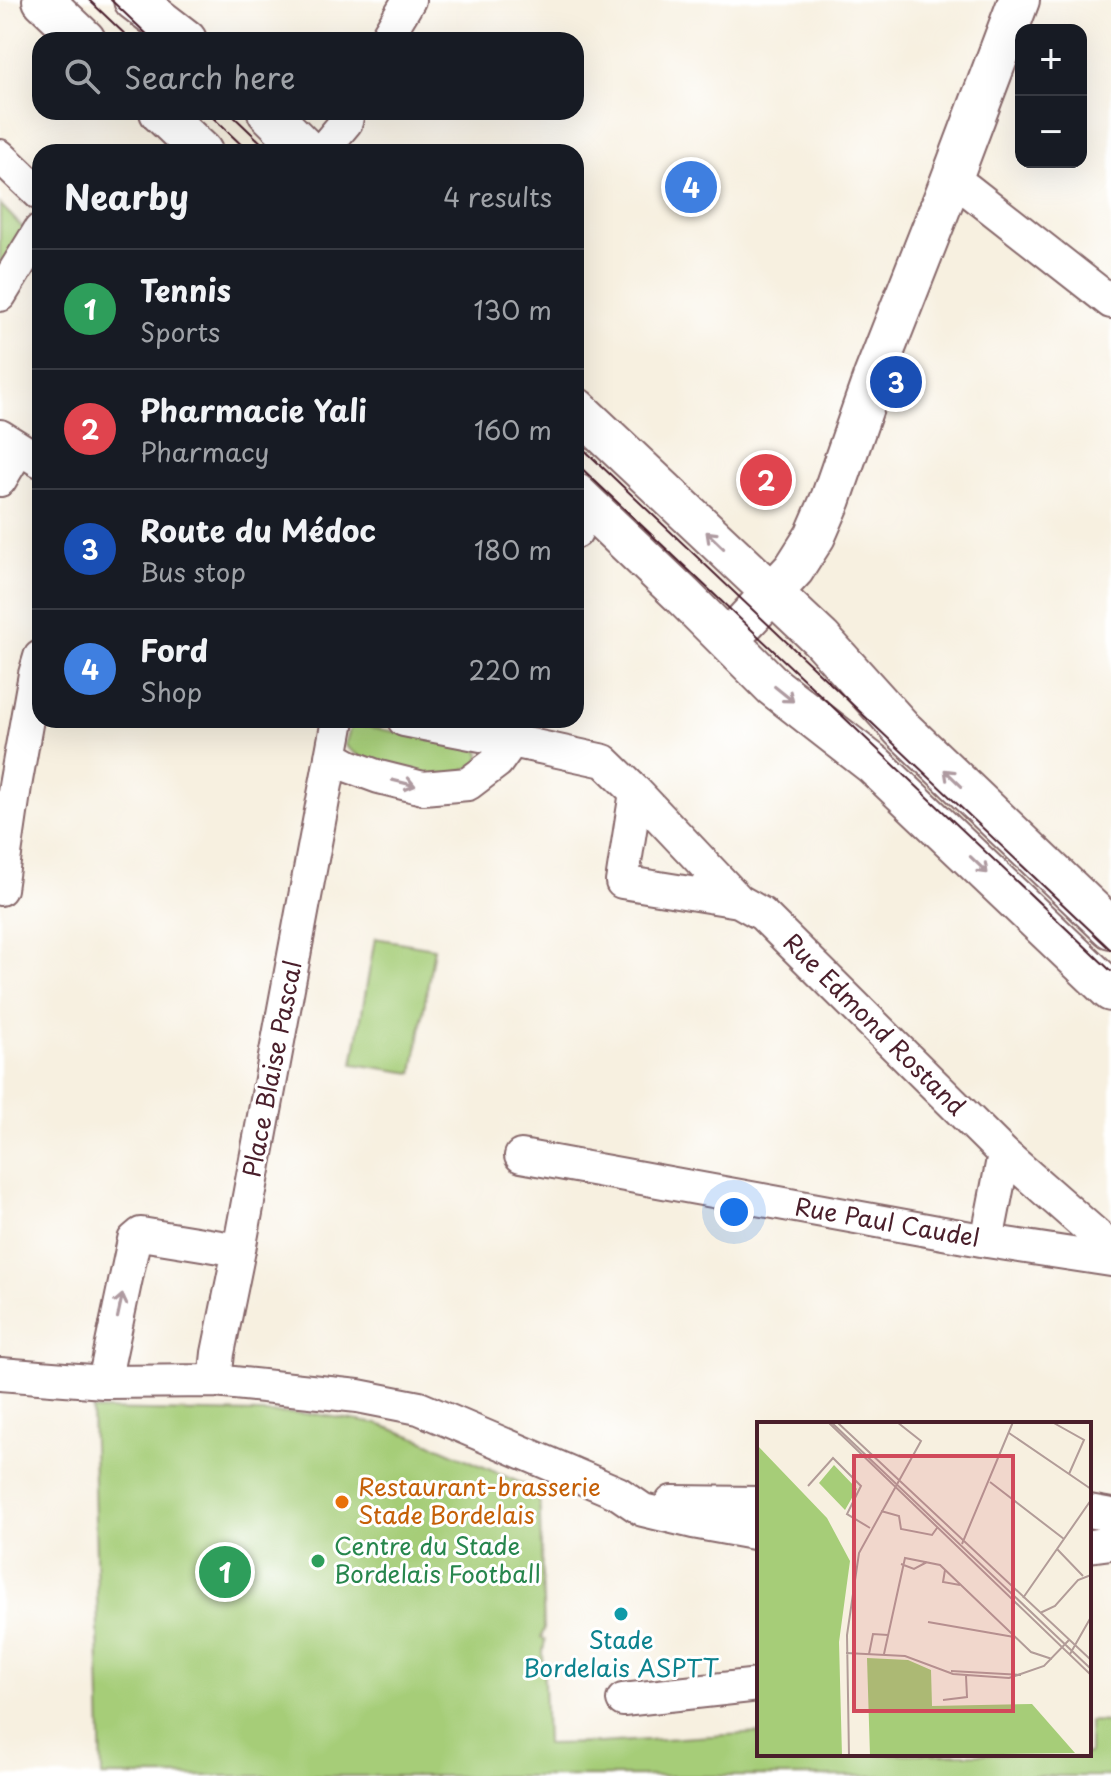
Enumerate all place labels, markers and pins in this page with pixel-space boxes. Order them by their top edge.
pin: 4 [665,157,717,217]
pin: 3 [870,352,922,412]
pin: 2 [740,450,792,510]
place label: Restaurant-brasserie Stade Bordelais [358,1468,601,1532]
marker: Restaurant-brasserie Stade Bordelais [333,1493,351,1511]
place label: Centre du Stade Bordelais Football [334,1527,541,1591]
pin: 1 [199,1542,251,1602]
marker: Centre du Stade Bordelais Football [309,1552,327,1570]
marker: Stade Bordelais ASPTT [612,1605,630,1623]
place label: Stade Bordelais ASPTT [523,1621,719,1685]

